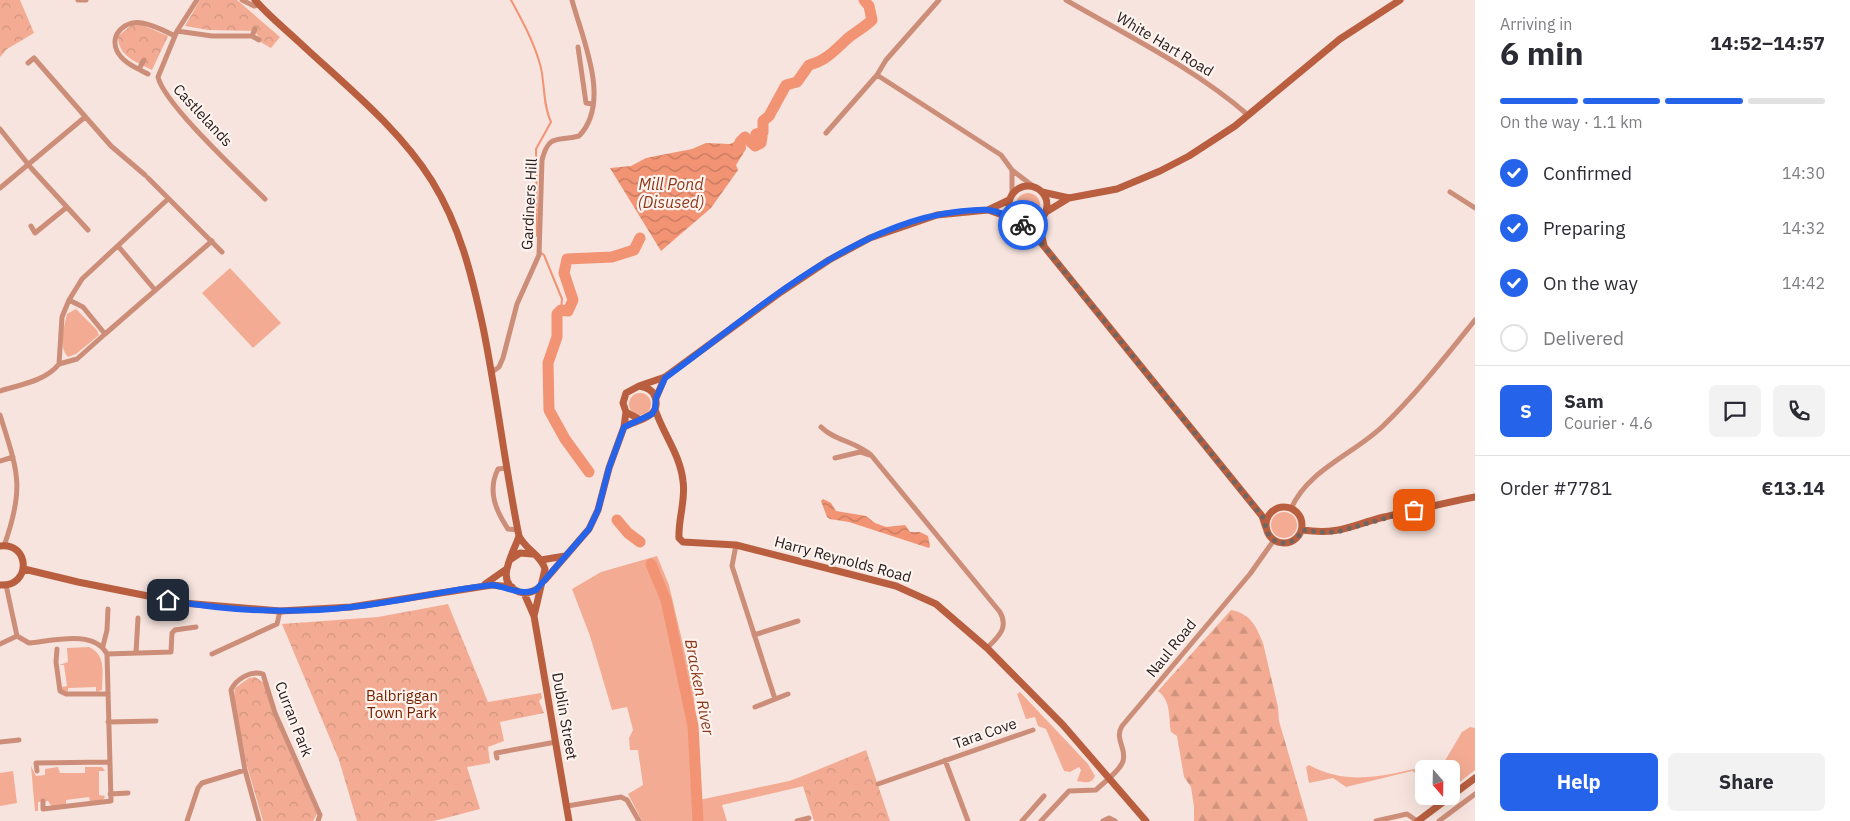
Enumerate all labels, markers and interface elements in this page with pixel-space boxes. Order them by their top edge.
street label: White Hart Road [1113,8,1217,80]
text: Arriving in [1500,14,1572,34]
text: 14:52–14:57 [1710,31,1825,55]
text: 6 min [1500,32,1584,74]
street label: Castlelands [169,80,237,150]
text: On the way · 1.1 km [1500,112,1643,132]
street label: Gardiners Hill [517,158,541,250]
icon: check [1500,159,1528,187]
text: Confirmed [1543,161,1632,185]
text: 14:30 [1782,163,1825,183]
water label: Mill Pond (Disused) [638,174,704,212]
courier [998,200,1048,250]
icon: bike [1009,211,1037,239]
icon: check [1500,214,1528,242]
text: Preparing [1543,216,1625,240]
text: 14:32 [1782,218,1825,238]
icon: check [1500,269,1528,297]
text: On the way [1543,271,1638,295]
text: 14:42 [1782,273,1825,293]
text: Delivered [1543,326,1624,350]
button: chat [1709,385,1761,437]
button: phone [1773,385,1825,437]
text: Sam [1564,389,1604,413]
text: S [1520,399,1532,423]
text: Courier · 4.6 [1564,413,1653,433]
text: Order #7781 [1500,476,1612,500]
text: €13.14 [1762,476,1825,500]
pin [1393,489,1435,531]
icon: bag [1400,496,1428,524]
street label: Harry Reynolds Road [773,532,913,586]
pin [147,579,189,621]
icon: home [154,586,182,614]
street label: Naul Road [1142,615,1200,681]
water label: Bracken River [681,637,719,738]
street label: Dublin Street [548,671,582,761]
street label: Curran Park [271,679,317,759]
park label: Balbriggan Town Park [366,686,438,722]
street label: Tara Cove [951,713,1019,753]
button: Help [1500,753,1658,811]
button: Share [1668,753,1825,811]
north arrow [1415,760,1460,805]
map controls [1415,760,1460,805]

